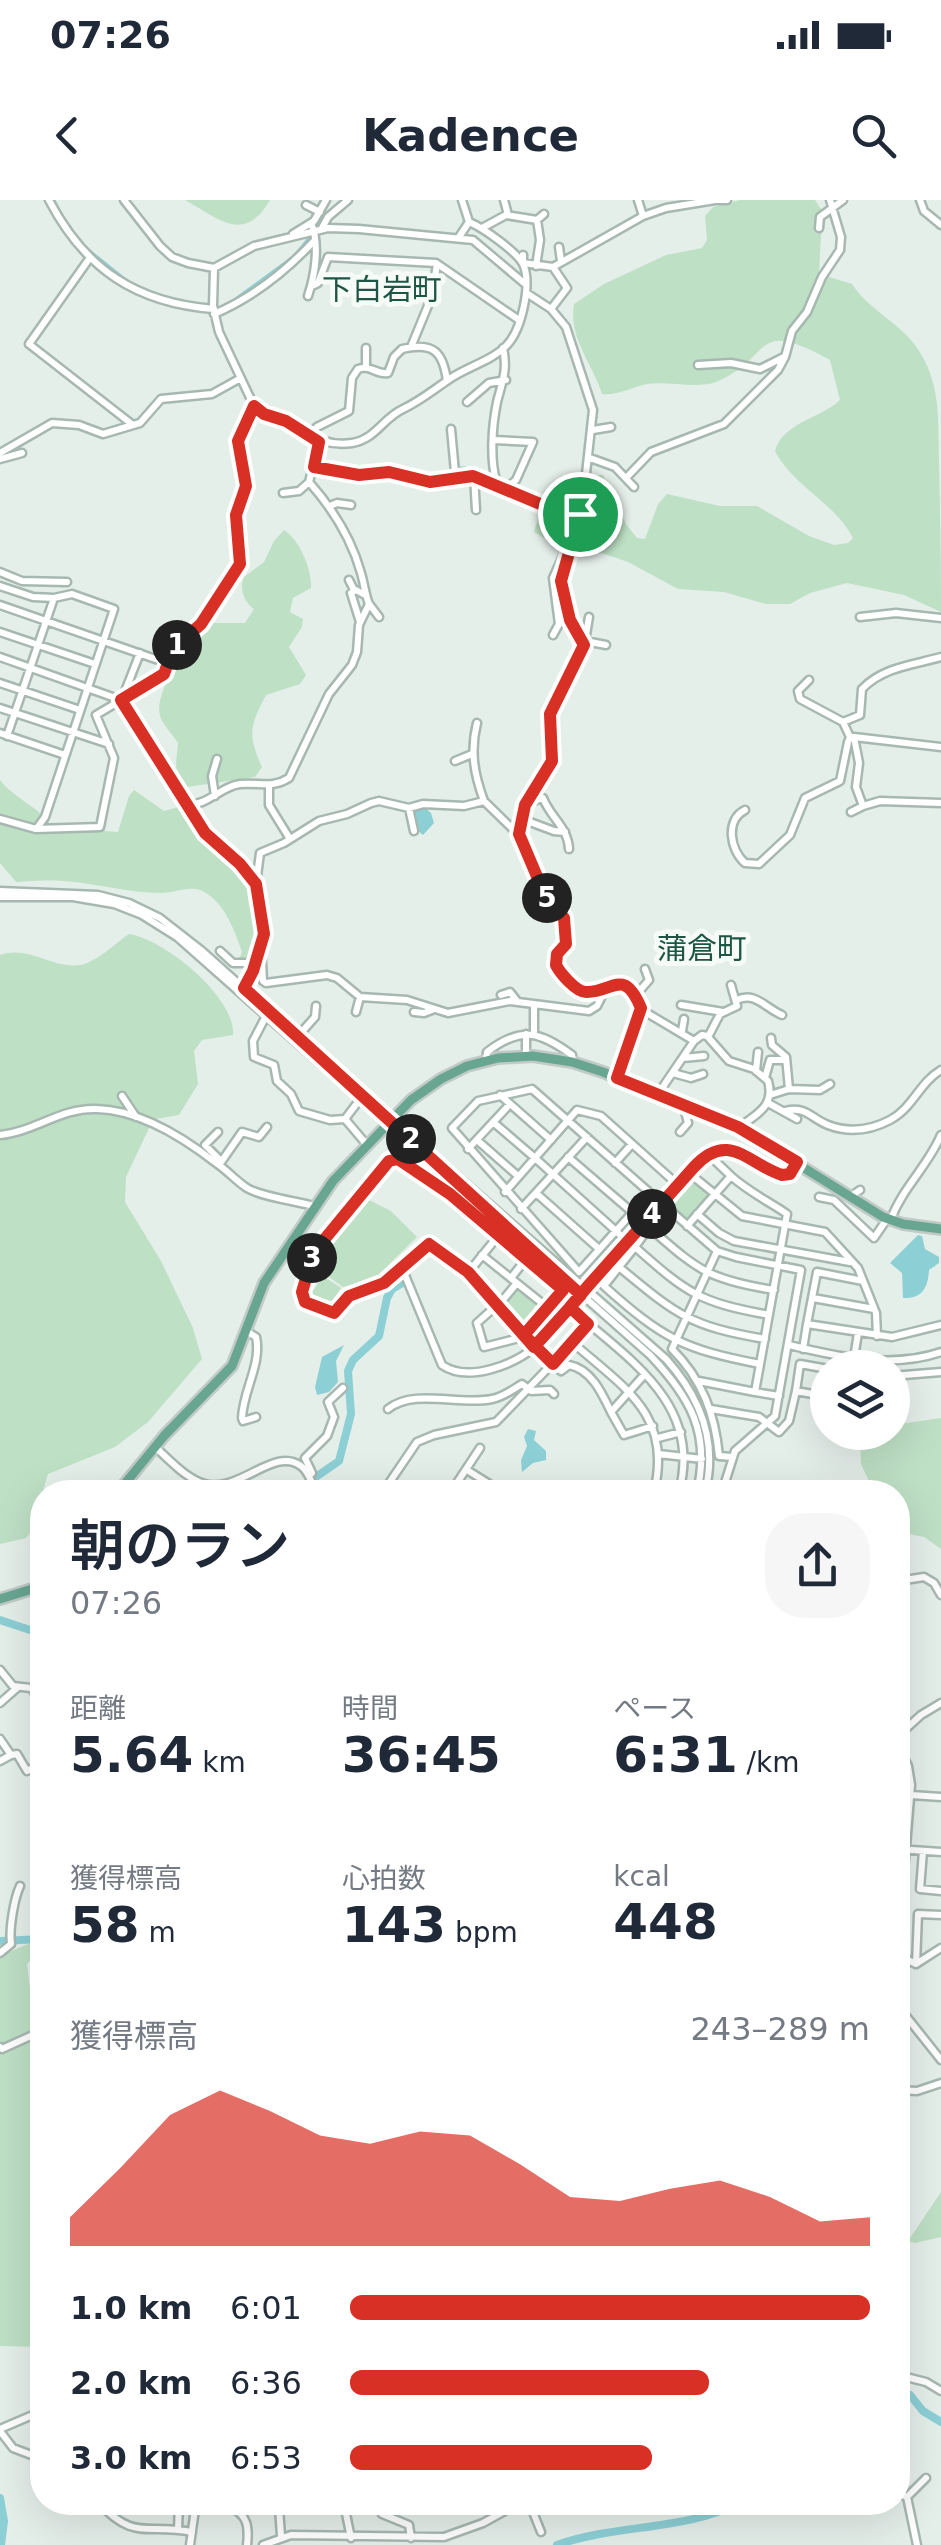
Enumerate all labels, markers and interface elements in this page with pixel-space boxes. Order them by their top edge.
text: 07:26 [50,13,171,57]
icon: back [40,108,95,163]
icon: search [846,108,901,163]
text: Kadence [362,109,579,162]
district label: 下白岩町 [322,272,442,307]
pin [538,472,623,557]
icon: arrive [553,487,608,542]
pin: 1 [152,620,202,670]
text: 1 [167,628,187,661]
pin: 5 [522,873,572,923]
text: 5 [537,881,557,914]
district label: 蒲倉町 [657,931,747,966]
pin: 2 [386,1114,436,1164]
text: 2 [401,1122,421,1155]
pin: 4 [627,1189,677,1239]
text: 4 [642,1197,662,1230]
pin: 3 [287,1233,337,1283]
text: 3 [302,1241,322,1274]
map controls [810,1350,910,1450]
button: layers [810,1350,910,1450]
button: share [765,1513,870,1618]
text: 朝のラン [70,1514,290,1578]
text: 07:26 [70,1584,162,1622]
text: 距離 [70,1692,126,1725]
text: 時間 [342,1692,398,1725]
text: ペース [613,1692,696,1725]
text: 5.64 [70,1726,193,1784]
text: 36:45 [342,1726,501,1784]
text: 6:31 [613,1726,738,1784]
text: km [193,1746,246,1779]
text: /km [738,1746,800,1779]
text: kcal [613,1860,670,1893]
text: 獲得標高 [70,1862,182,1895]
text: 心拍数 [342,1862,426,1895]
text: 448 [613,1893,718,1951]
text: 58 [70,1896,140,1954]
text: 143 [342,1896,446,1954]
text: m [140,1916,176,1949]
text: bpm [446,1916,518,1949]
text: 243–289 m [691,2010,870,2048]
text: 獲得標高 [70,2017,198,2055]
text: 1.0 km [70,2289,192,2327]
text: 6:01 [230,2289,302,2327]
text: 2.0 km [70,2364,192,2402]
text: 6:36 [230,2364,302,2402]
text: 3.0 km [70,2439,192,2477]
text: 6:53 [230,2439,302,2477]

